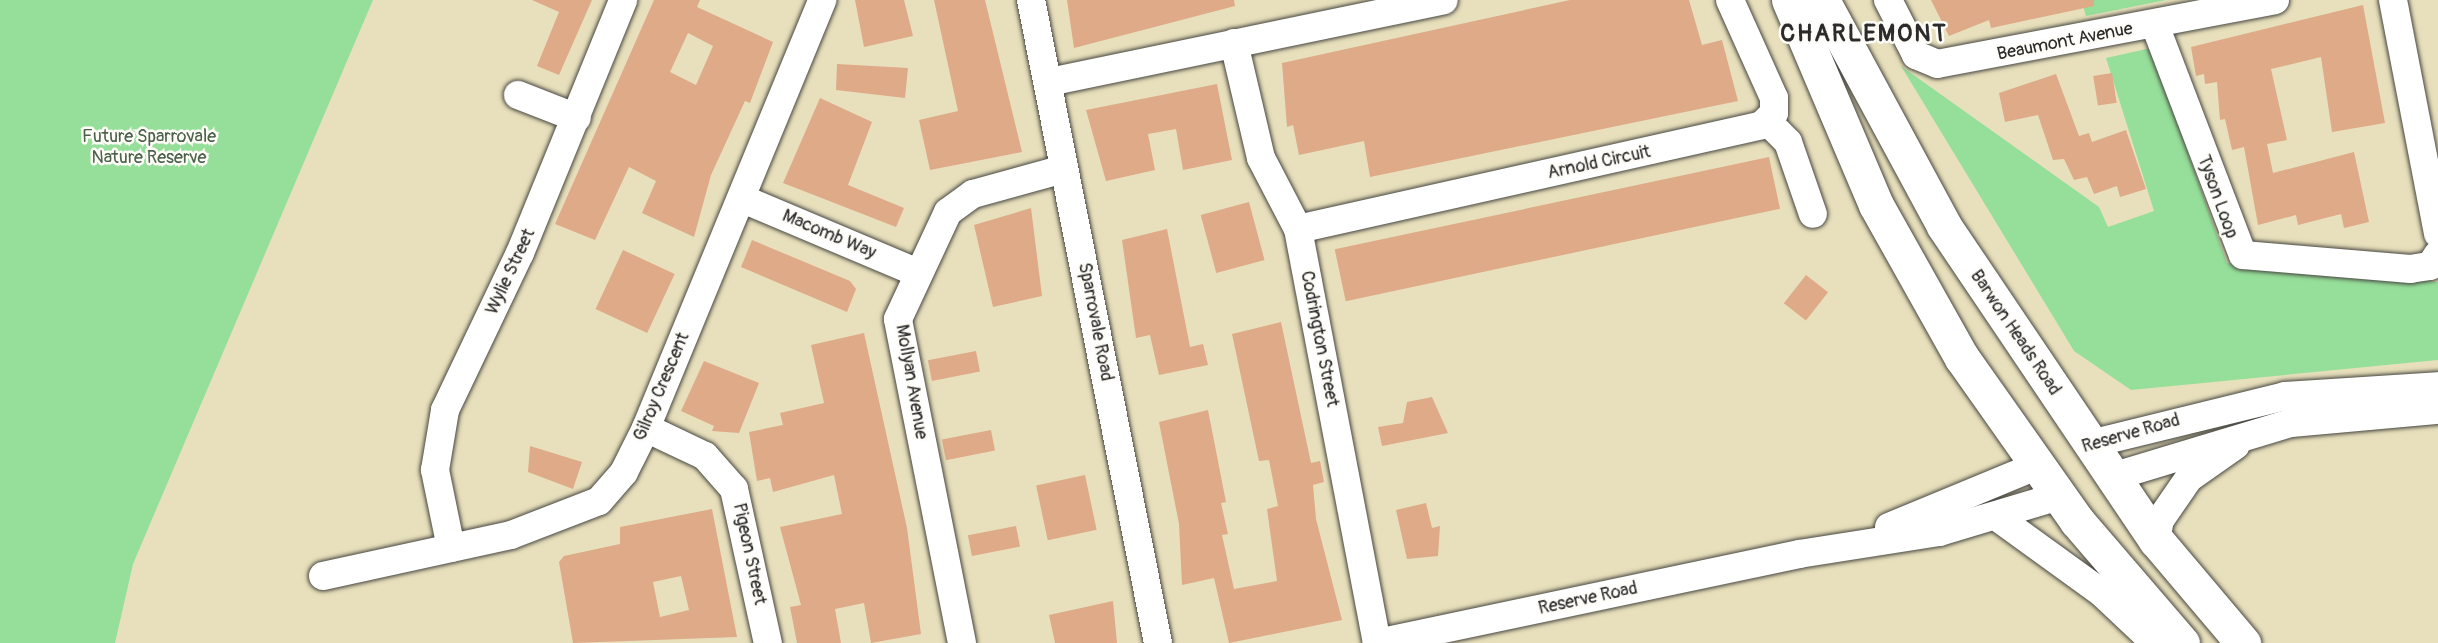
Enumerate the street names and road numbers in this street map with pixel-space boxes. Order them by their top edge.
street label: Beaumont Avenue [1995,18,2135,66]
street label: Arnold Circuit [1546,142,1652,184]
street label: Tyson Loop [2192,152,2242,242]
street label: Macomb Way [779,206,879,264]
street label: Wylie Street [482,226,540,318]
street label: Sparrovale Road [1073,261,1117,383]
street label: Barwon Heads Road [1965,266,2065,400]
street label: Codrington Street [1295,269,1343,409]
street label: Mollyan Avenue [890,323,932,441]
street label: Gilroy Crescent [629,330,695,444]
street label: Reserve Road [2080,410,2182,458]
street label: Pigeon Street [728,501,770,607]
street label: Reserve Road [1536,578,1640,620]

